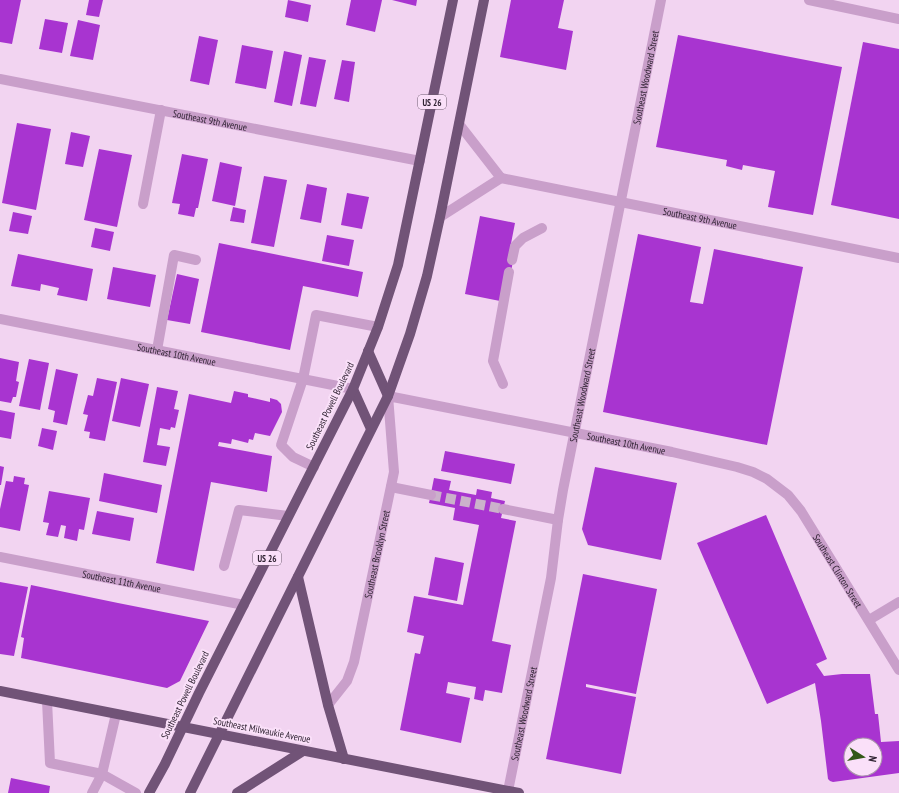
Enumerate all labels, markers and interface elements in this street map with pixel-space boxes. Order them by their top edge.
street label: Southeast Woodward Street [630,29,661,125]
road number: US 26 [418,95,446,109]
street label: Southeast 9th Avenue [172,106,248,134]
street label: Southeast 9th Avenue [662,204,738,232]
street label: Southeast 10th Avenue [136,340,217,368]
street label: Southeast Woodward Street [566,347,598,443]
street label: Southeast Powell Boulevard [303,360,357,452]
street label: Southeast 10th Avenue [586,429,667,457]
street label: Southeast Brooklyn Street [361,509,392,600]
street label: Southeast Clinton Street [810,531,866,610]
road number: US 26 [253,551,281,565]
street label: Southeast 11th Avenue [81,567,162,595]
street label: Southeast Powell Boulevard [158,649,212,741]
street label: Southeast Woodward Street [508,665,540,762]
street label: Southeast Milwaukie Avenue [212,714,312,746]
north arrow [843,737,883,777]
text: N [865,755,880,763]

